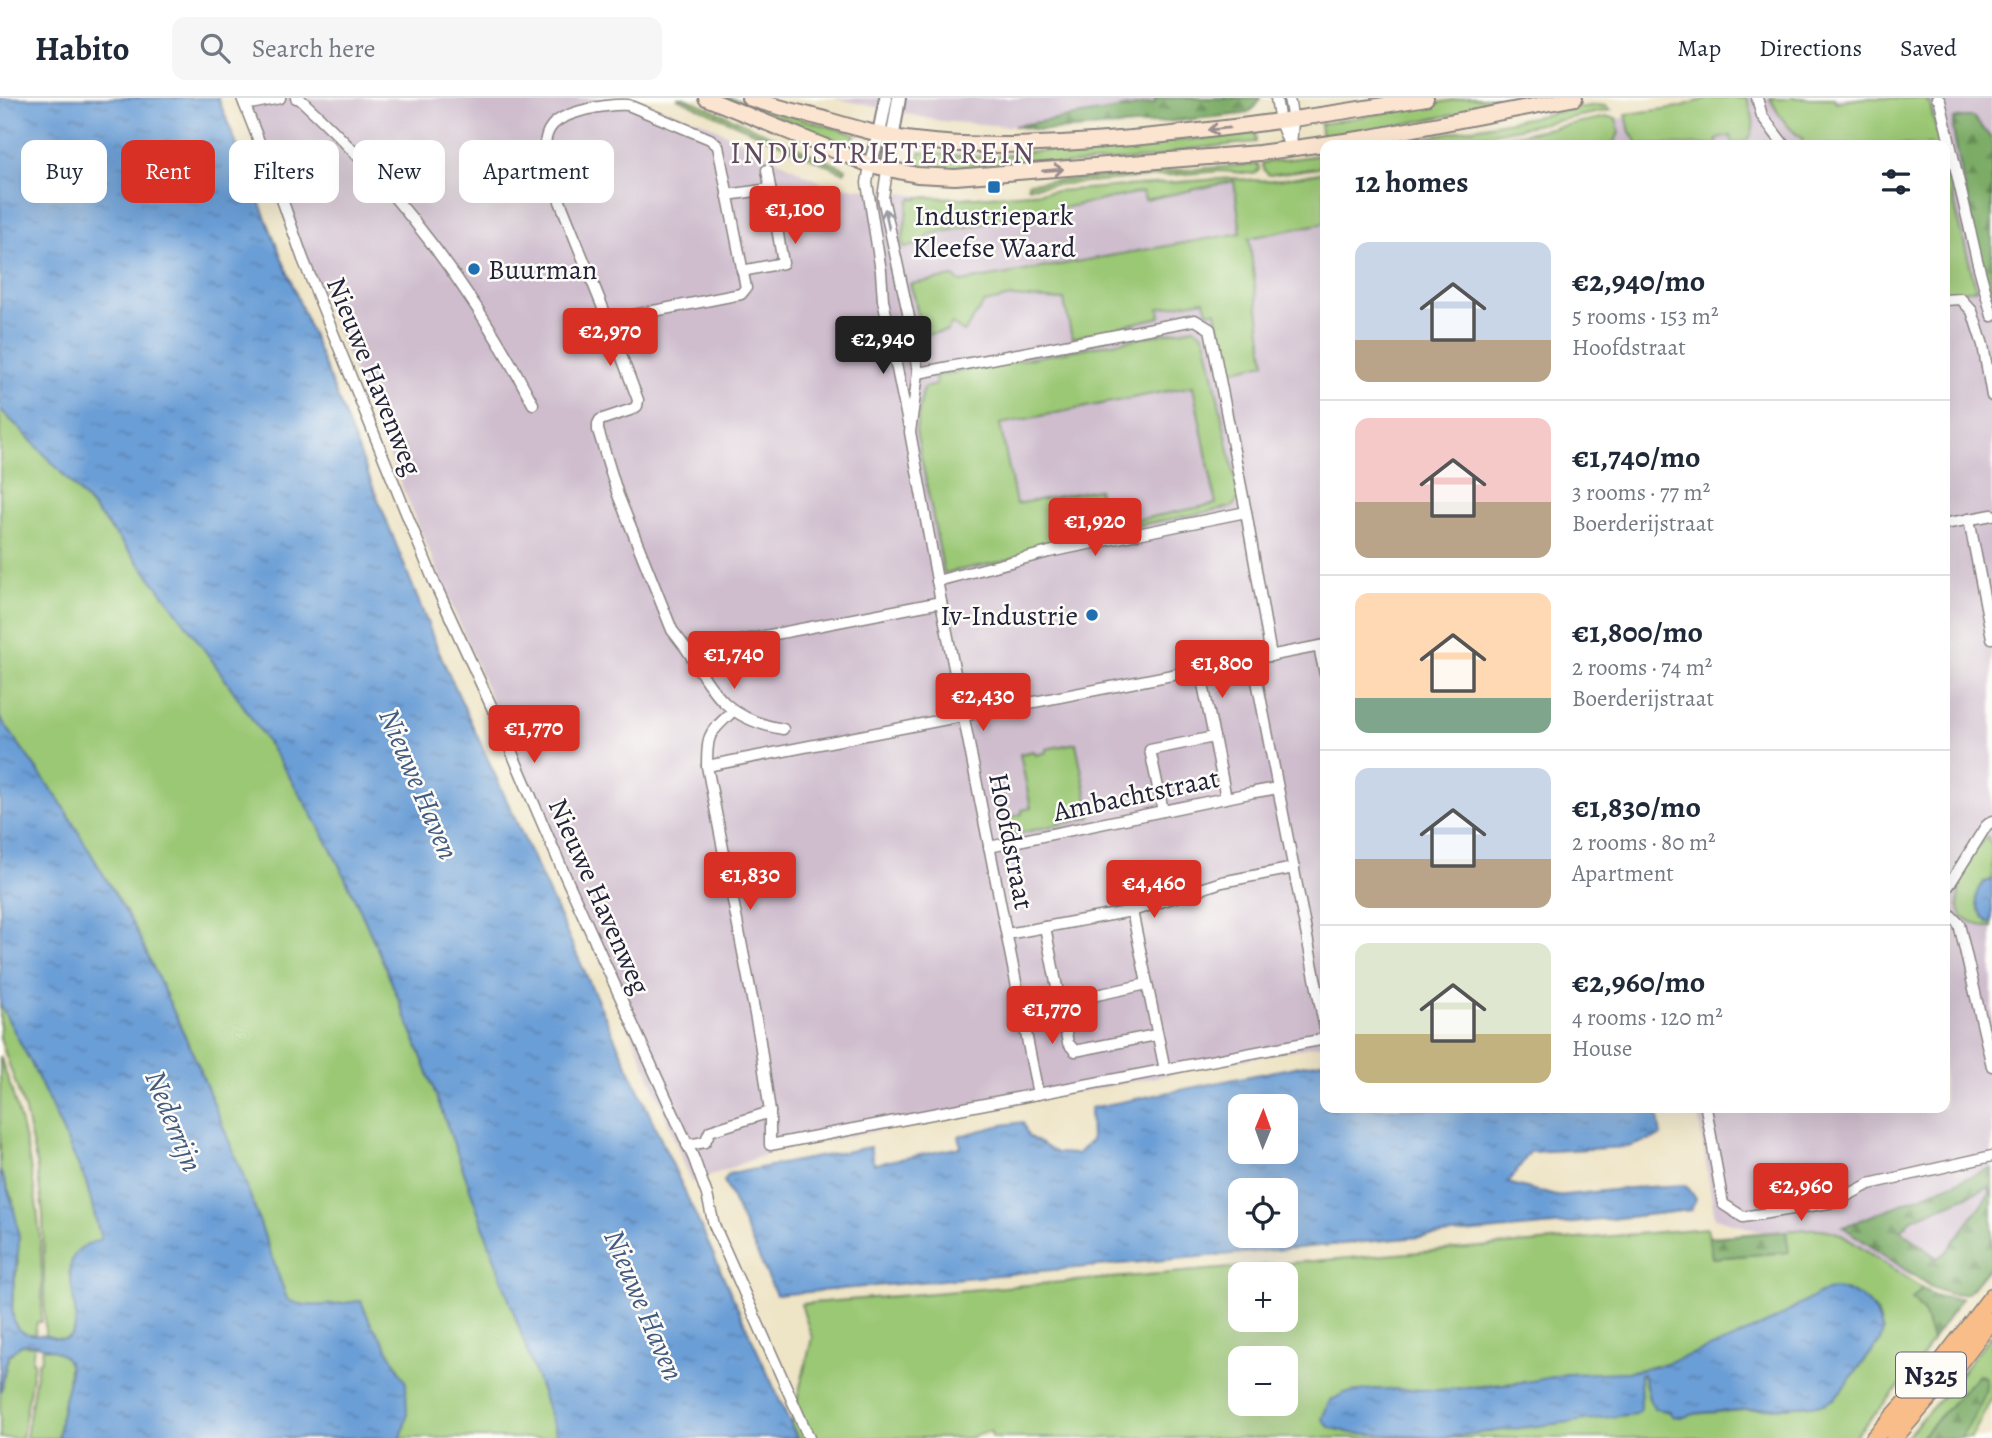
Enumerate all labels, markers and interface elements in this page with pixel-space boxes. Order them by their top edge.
search box [172,17,662,80]
text: Habito [35,26,130,71]
icon: search [196,29,234,67]
text: Search here [252,31,375,66]
text: Map [1677,32,1721,64]
text: Directions [1759,32,1862,64]
text: Saved [1900,32,1957,64]
one-way arrow [1208,123,1231,136]
district label: INDUSTRIETERREIN [730,133,1036,173]
chip: Buy [21,140,107,203]
chip: Rent [121,140,215,203]
chip: Filters [229,140,339,203]
chip: New [353,140,445,203]
chip: Apartment [459,140,614,203]
text: 12 homes [1355,162,1468,202]
one-way arrow [1041,163,1064,176]
icon: filters [1877,163,1915,201]
marker: Industriepark Kleefse Waard [986,179,1002,195]
pin: €1,100 [738,186,852,246]
text: €1,100 [766,193,825,224]
place label: Industriepark Kleefse Waard [912,197,1077,267]
one-way arrow [880,208,894,231]
place label: Buurman [488,251,597,289]
marker: Buurman [466,261,482,277]
text: €2,940/mo [1572,261,1705,301]
icon: home [1411,270,1495,354]
street label: Nieuwe Havenweg [317,272,431,481]
text: 5 rooms · 153 m² [1572,301,1719,332]
pin: €2,970 [553,308,667,368]
text: €2,970 [579,315,641,346]
pin: €2,940 [826,316,940,376]
text: €2,940 [851,323,915,354]
text: Hoofdstraat [1572,332,1686,363]
text: €1,740/mo [1572,437,1701,477]
icon: home [1411,446,1495,530]
text: 3 rooms · 77 m² [1572,477,1710,508]
pin: €1,920 [1038,498,1152,558]
text: €1,920 [1065,505,1125,536]
text: Boerderijstraat [1572,508,1714,539]
place label: Iv-Industrie [940,597,1078,635]
marker: Iv-Industrie [1084,607,1100,623]
text: €1,800/mo [1572,612,1703,652]
icon: home [1411,621,1495,705]
pin: €1,740 [677,632,791,691]
text: €1,740 [704,638,764,669]
pin: €1,800 [1165,640,1279,700]
text: €1,800 [1191,647,1253,678]
text: 2 rooms · 74 m² [1572,652,1712,683]
pin: €2,430 [926,674,1040,733]
text: €2,430 [952,680,1014,711]
text: Boerderijstraat [1572,683,1714,714]
water label: Nieuwe Haven [369,702,469,866]
pin: €1,770 [477,706,591,765]
text: €1,770 [505,712,563,743]
street label: Ambachtstraat [1049,759,1223,831]
street label: Hoofdstraat [979,770,1043,913]
text: €1,830/mo [1572,787,1701,827]
street label: Nieuwe Havenweg [539,792,659,1000]
icon: home [1411,796,1495,880]
text: 2 rooms · 80 m² [1572,827,1716,858]
pin: €1,830 [693,852,807,912]
text: Apartment [1572,858,1674,889]
text: €1,830 [720,859,780,890]
pin: €4,460 [1097,860,1211,920]
text: €4,460 [1122,867,1186,898]
text: €2,960/mo [1572,962,1705,1002]
icon: home [1411,971,1495,1055]
pin: €1,770 [995,986,1109,1046]
text: €1,770 [1023,993,1081,1024]
text: 4 rooms · 120 m² [1572,1002,1723,1033]
text: House [1572,1033,1632,1064]
water label: Nederrijn [136,1064,212,1178]
north arrow [1228,1094,1298,1164]
map controls [1228,1094,1298,1416]
pin: €2,960 [1744,1164,1858,1223]
text: €2,960 [1769,1170,1833,1201]
button: locate [1228,1178,1298,1248]
water label: Nieuwe Haven [594,1223,694,1387]
button: + [1228,1262,1298,1332]
button: − [1228,1346,1298,1416]
road number: N325 [1896,1352,1966,1398]

